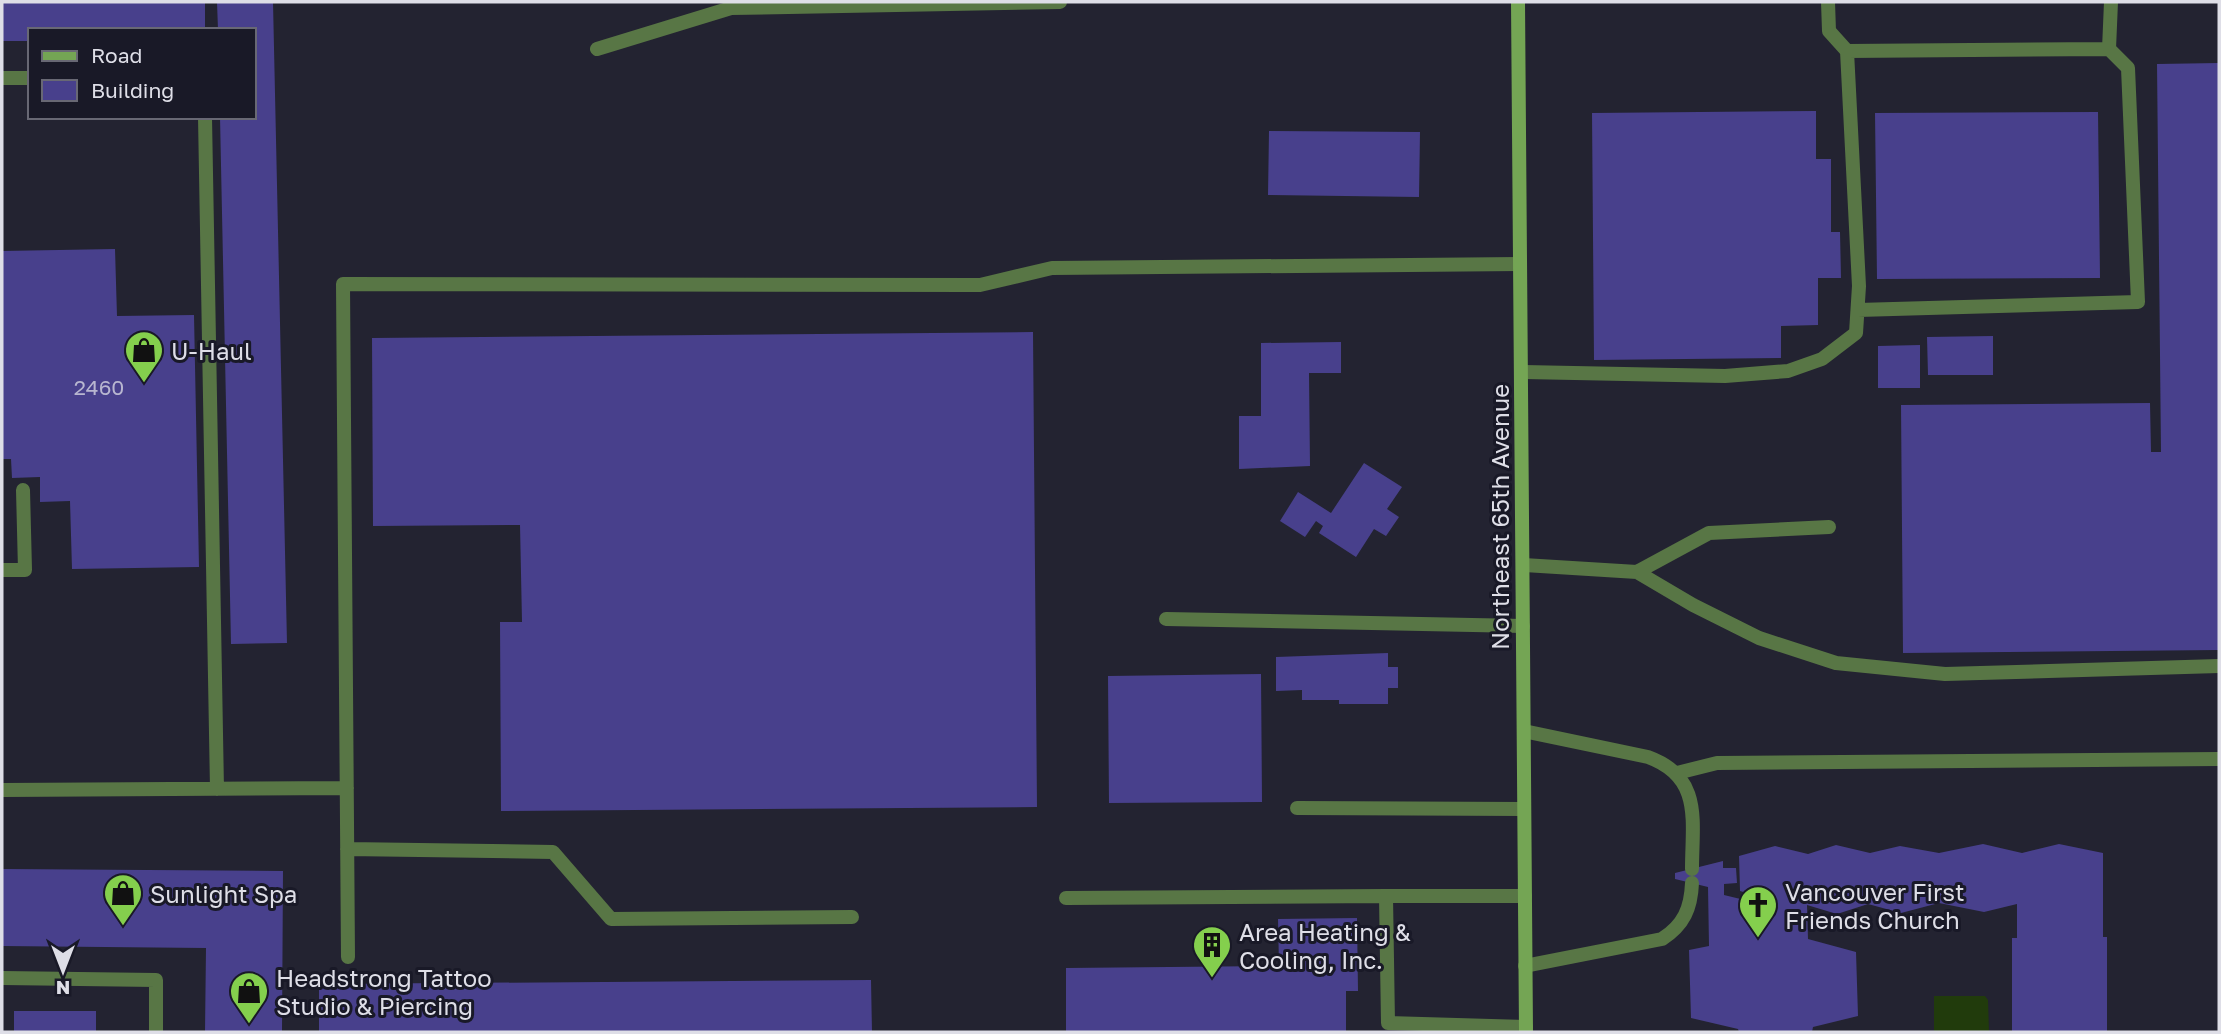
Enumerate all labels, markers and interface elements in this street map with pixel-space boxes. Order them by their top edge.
legend [28,28,256,119]
text: Road [91,42,142,68]
text: Building [91,77,174,103]
shop icon: U-Haul [123,329,165,384]
place label: U-Haul [171,336,252,365]
house number: 2460 [74,374,124,400]
street label: Northeast 65th Avenue [1485,384,1514,650]
shop icon: Sunlight Spa [102,872,144,927]
place label: Vancouver First Friends Church [1785,877,1965,934]
place label: Sunlight Spa [150,879,297,908]
church icon: Vancouver First Friends Church [1737,884,1779,939]
place label: Area Heating & Cooling, Inc. [1239,917,1411,974]
building icon: Area Heating & Cooling, Inc. [1191,924,1233,979]
north arrow [28,936,98,1006]
place label: Headstrong Tattoo Studio & Piercing [276,963,492,1020]
shop icon: Headstrong Tattoo Studio & Piercing [228,970,270,1025]
text: N [56,977,70,1000]

